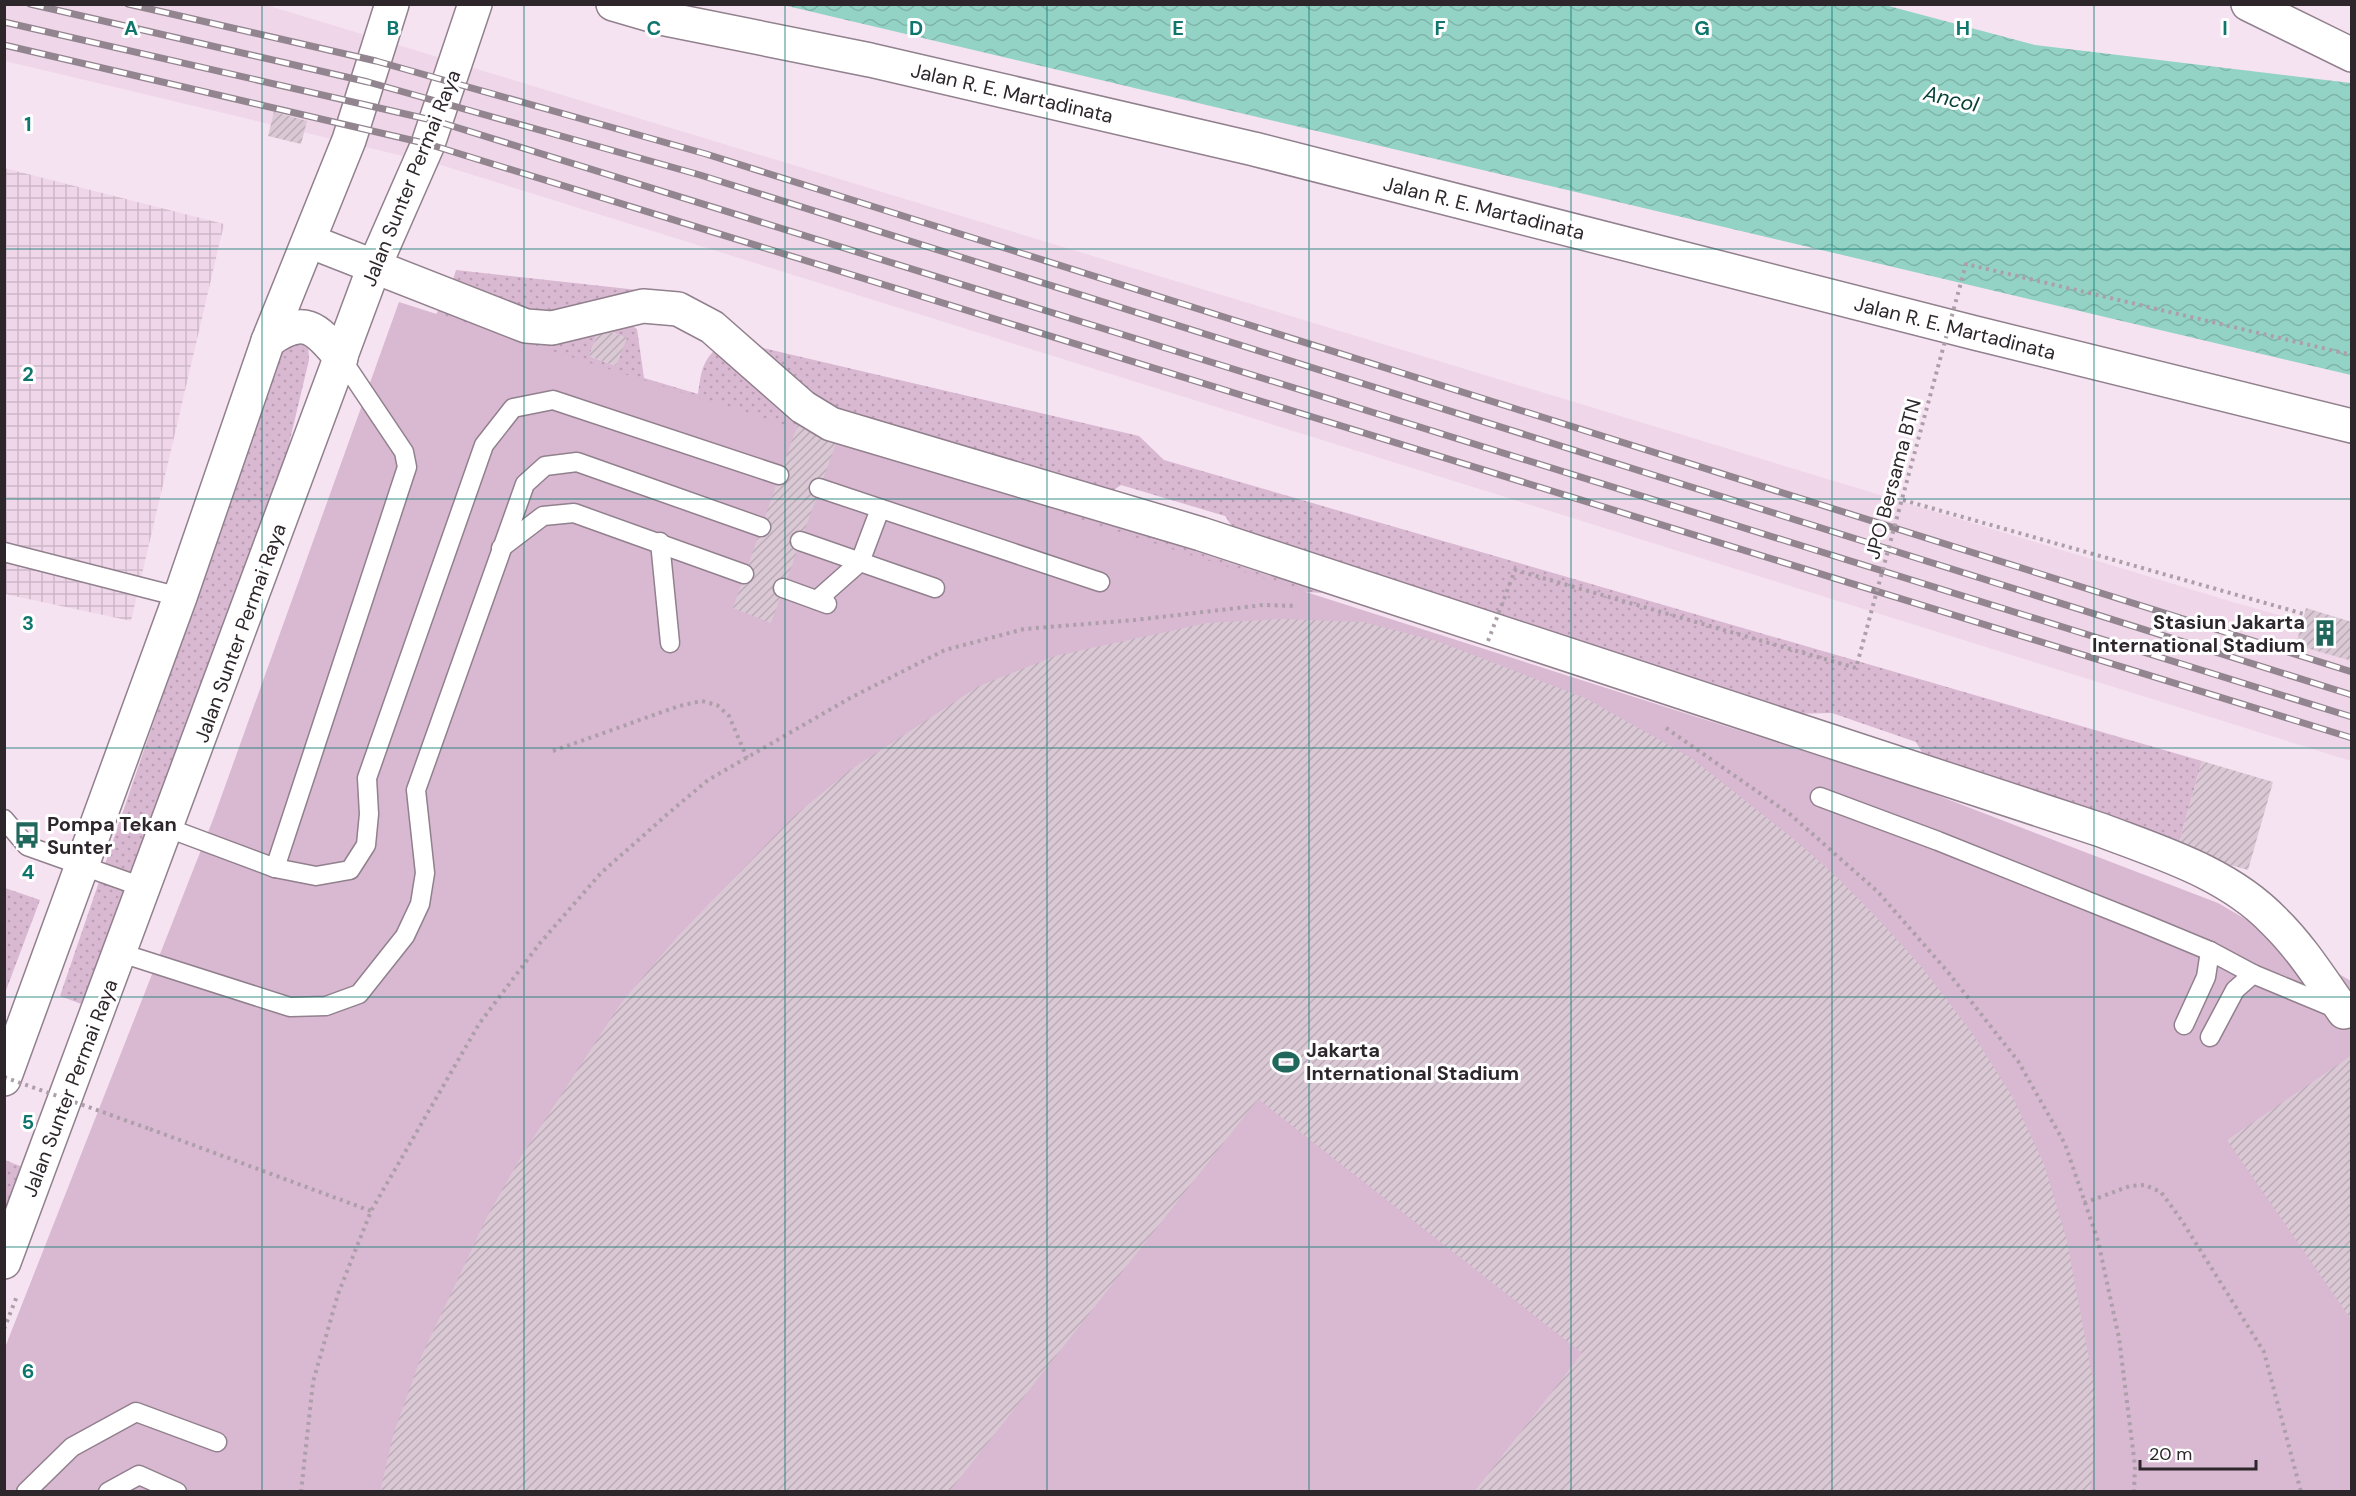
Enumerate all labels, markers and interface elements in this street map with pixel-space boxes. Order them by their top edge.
text: A [124,15,138,41]
text: B [387,15,399,41]
text: C [647,15,661,41]
text: D [909,15,923,41]
text: E [1172,15,1184,41]
text: F [1434,15,1446,41]
text: G [1694,15,1710,41]
text: H [1956,15,1970,41]
text: I [2222,15,2228,41]
street label: Jalan R. E. Martadinata [908,57,1116,129]
street label: Jalan Sunter Permai Raya [356,66,466,290]
water label: Ancol [1920,79,1981,119]
text: 1 [24,111,32,137]
street label: Jalan R. E. Martadinata [1381,170,1587,246]
street label: Jalan R. E. Martadinata [1852,290,2058,366]
text: 2 [22,361,34,387]
street label: JPO Bersama BTN [1859,396,1927,562]
street label: Jalan Sunter Permai Raya [188,520,292,746]
place label: Stasiun Jakarta International Stadium [2092,609,2305,658]
text: 3 [22,610,34,636]
building icon: Stasiun Jakarta International Stadium [2310,618,2340,648]
place label: Pompa Tekan Sunter [47,811,177,860]
bus stop icon: Pompa Tekan Sunter [12,820,42,850]
text: 4 [22,859,35,885]
street label: Jalan Sunter Permai Raya [16,975,124,1201]
place label: Jakarta International Stadium [1306,1037,1519,1086]
sports icon: Jakarta International Stadium [1271,1047,1301,1077]
text: 5 [22,1109,34,1135]
text: 6 [22,1358,34,1384]
scale bar [2140,1433,2256,1471]
text: 20 m [2149,1442,2192,1466]

